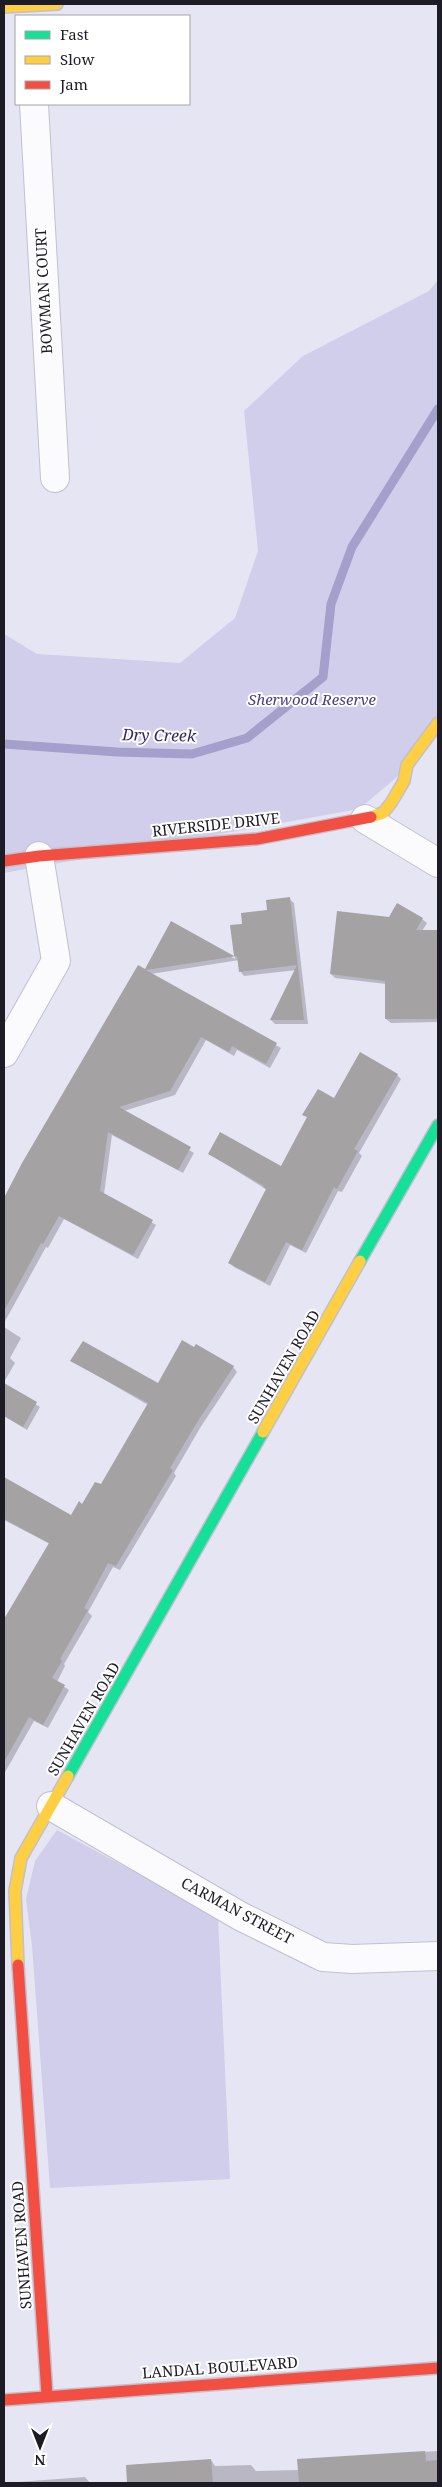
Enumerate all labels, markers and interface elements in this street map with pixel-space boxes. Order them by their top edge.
legend [15,15,190,105]
text: Fast [60,24,89,44]
text: Slow [60,49,94,69]
text: Jam [59,74,88,94]
street label: BOWMAN COURT [30,228,56,355]
park label: Sherwood Reserve [248,689,377,709]
water label: Dry Creek [121,723,197,747]
street label: RIVERSIDE DRIVE [151,807,281,841]
street label: SUNHAVEN ROAD [242,1306,324,1427]
street label: SUNHAVEN ROAD [42,1658,124,1779]
street label: CARMAN STREET [178,1872,297,1948]
street label: SUNHAVEN ROAD [7,2180,35,2310]
street label: LANDAL BOULEVARD [141,2352,299,2382]
north arrow [15,2422,65,2472]
text: N [34,2451,46,2470]

